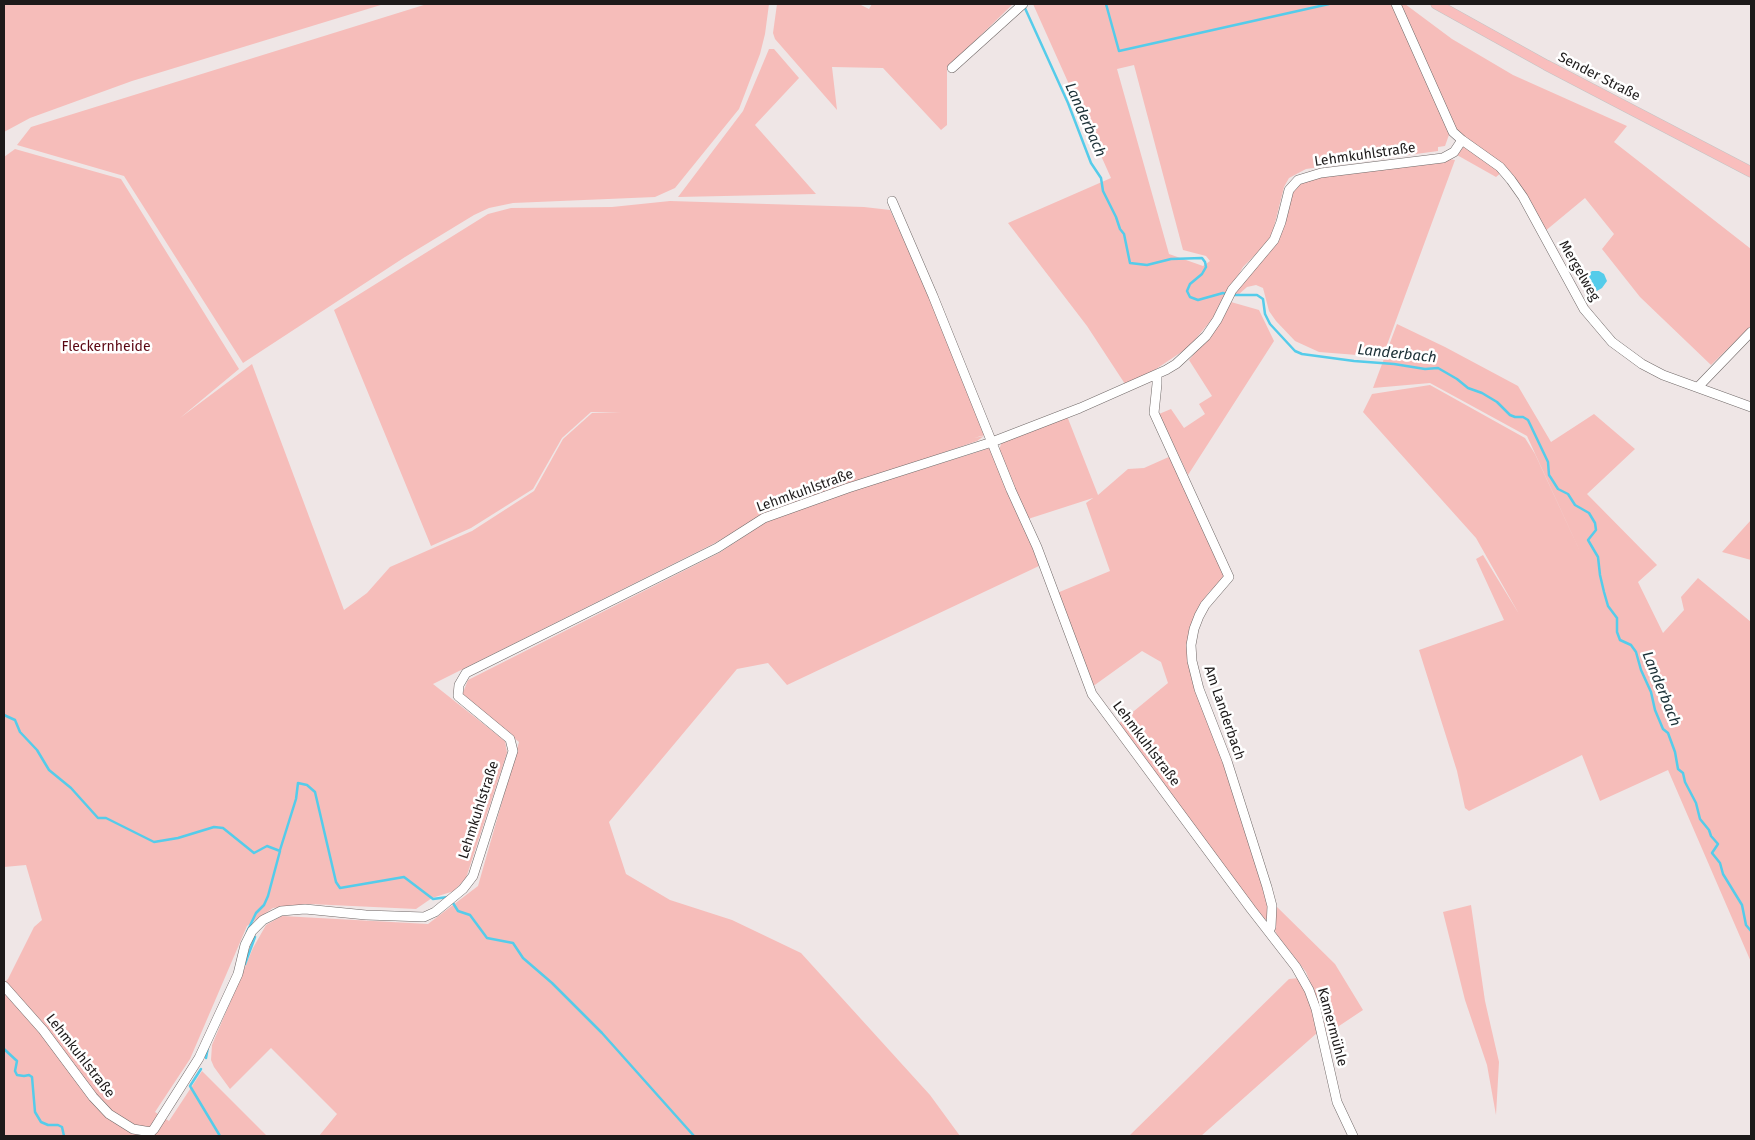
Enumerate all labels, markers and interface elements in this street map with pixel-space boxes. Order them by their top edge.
street label: Sender Straße [1555,49,1643,105]
water label: Landerbach [1061,80,1109,160]
street label: Lehmkuhlstraße [1313,140,1417,170]
street label: Mergelweg [1555,238,1603,304]
park label: Fleckernheide [61,339,151,355]
water label: Landerbach [1357,341,1437,367]
street label: Lehmkuhlstraße [754,466,856,516]
water label: Landerbach [1638,649,1684,729]
street label: Am Landerbach [1200,664,1248,762]
street label: Lehmkuhlstraße [1109,698,1183,790]
street label: Lehmkuhlstraße [455,759,503,861]
street label: Kamermühle [1313,986,1351,1068]
street label: Lehmkuhlstraße [42,1011,118,1101]

